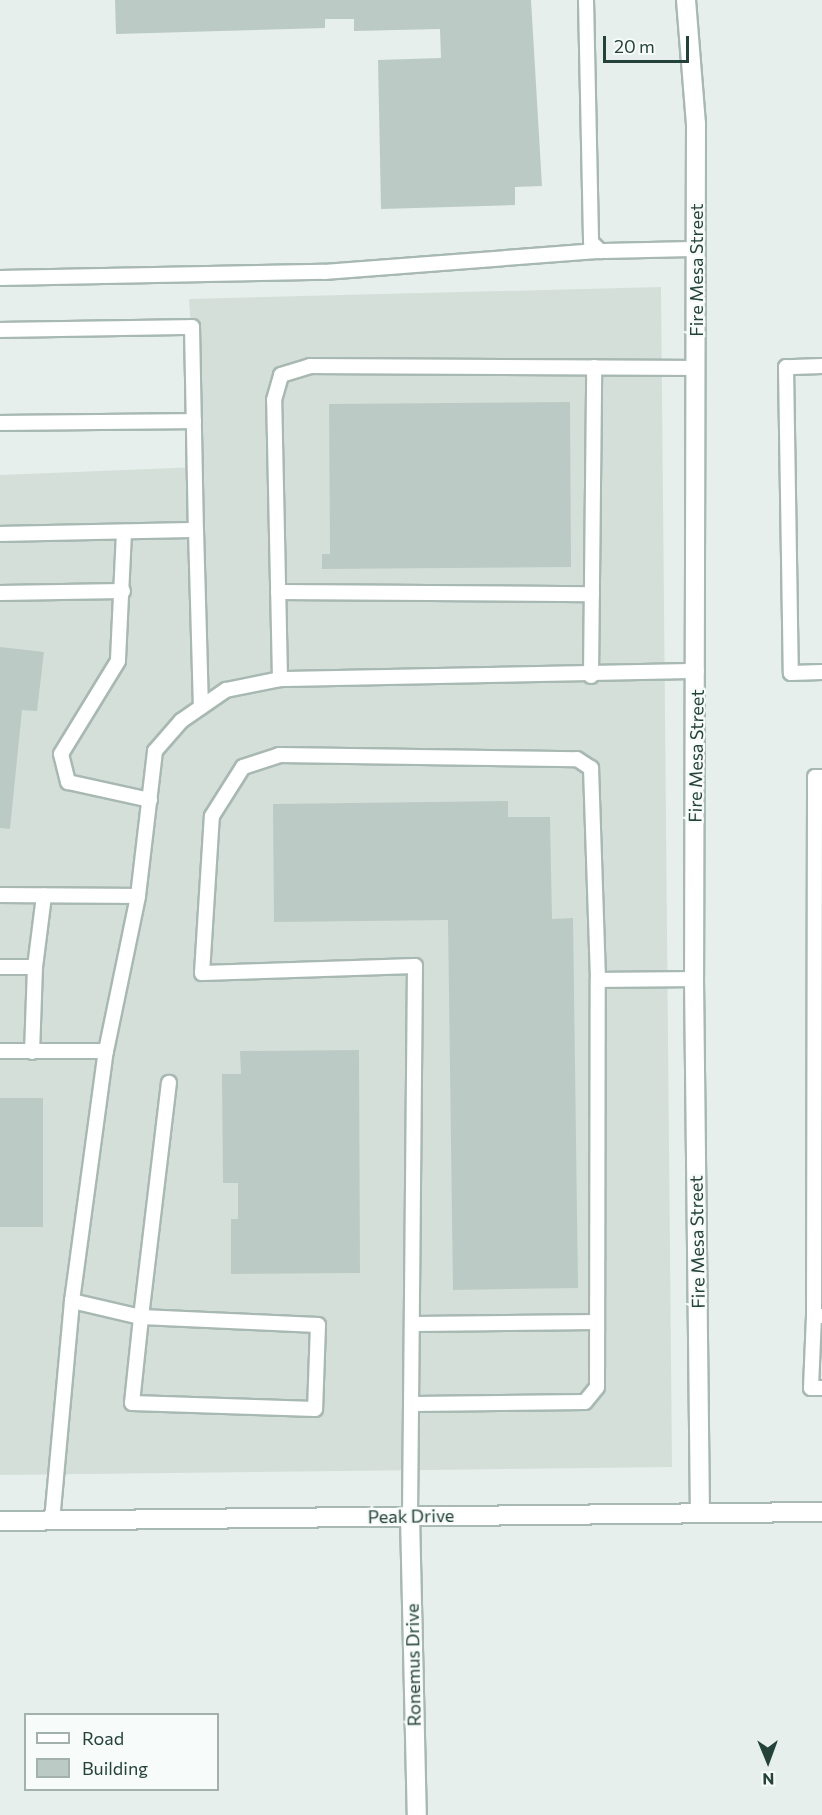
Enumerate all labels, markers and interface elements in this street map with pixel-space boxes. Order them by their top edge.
scale bar [606,24,692,62]
text: 20 m [614,35,655,57]
street label: Fire Mesa Street [685,203,707,337]
street label: Fire Mesa Street [684,689,708,823]
street label: Fire Mesa Street [685,1175,709,1309]
street label: Peak Drive [368,1504,454,1528]
street label: Ronemus Drive [401,1603,425,1727]
legend [24,1713,219,1791]
text: Road [82,1727,124,1749]
north arrow [738,1731,798,1791]
text: Building [82,1757,148,1779]
text: N [762,1770,774,1789]

